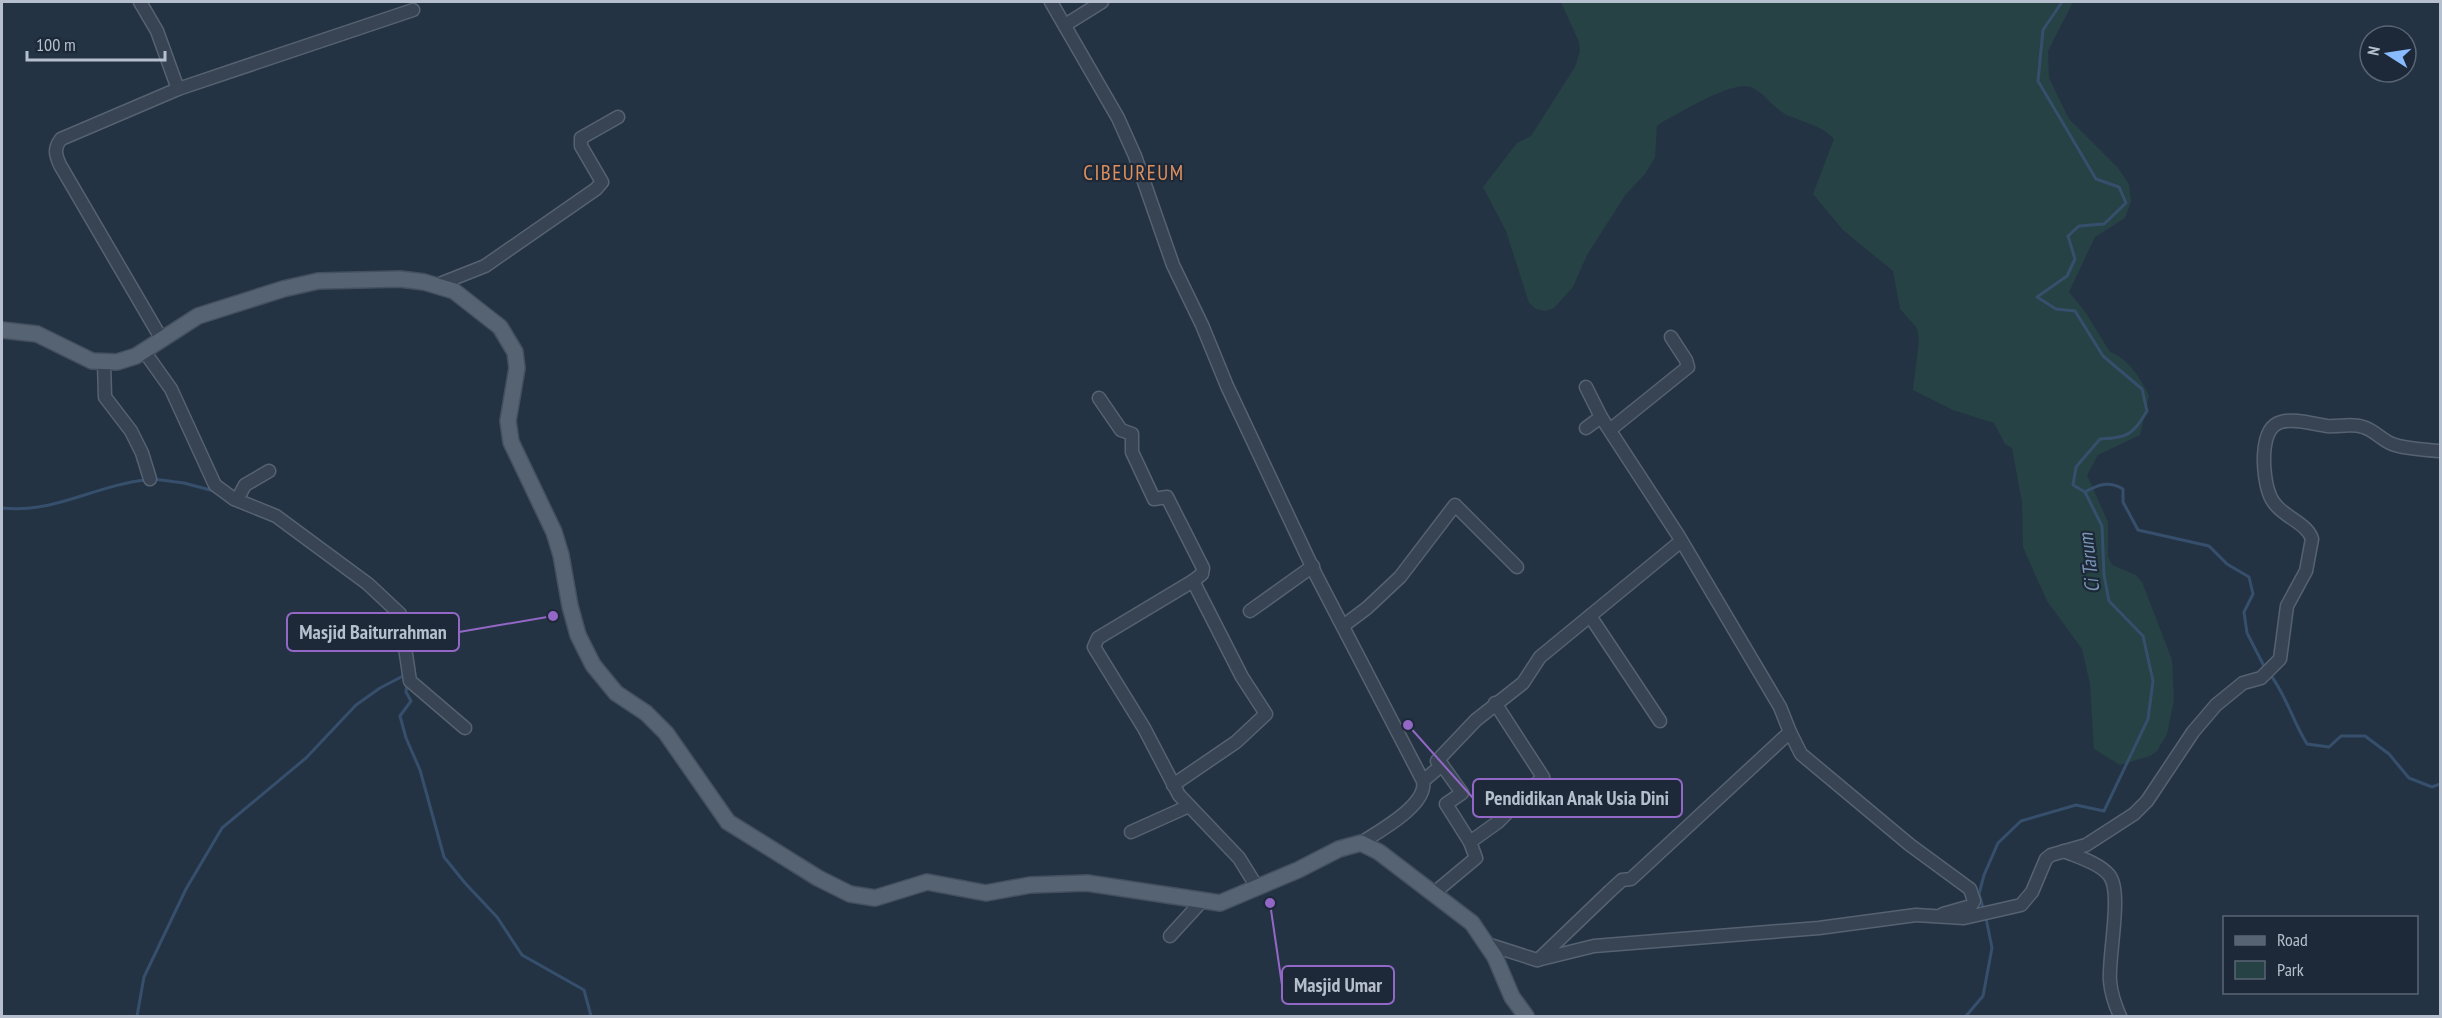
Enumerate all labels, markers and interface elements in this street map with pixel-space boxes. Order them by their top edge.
scale bar [27,24,165,62]
north arrow [2358,24,2418,84]
text: 100 m [36,33,76,56]
text: N [2363,45,2384,57]
district label: CIBEUREUM [1083,159,1185,186]
water label: Ci Tarum [2072,531,2106,594]
callout: Masjid Baiturrahman [287,613,459,651]
text: Masjid Baiturrahman [299,619,447,645]
callout: Pendidikan Anak Usia Dini [1473,779,1682,817]
text: Pendidikan Anak Usia Dini [1485,785,1669,811]
legend [2223,916,2418,994]
text: Road [2277,928,2308,951]
text: Park [2277,958,2304,981]
callout: Masjid Umar [1282,966,1394,1004]
text: Masjid Umar [1294,972,1382,998]

